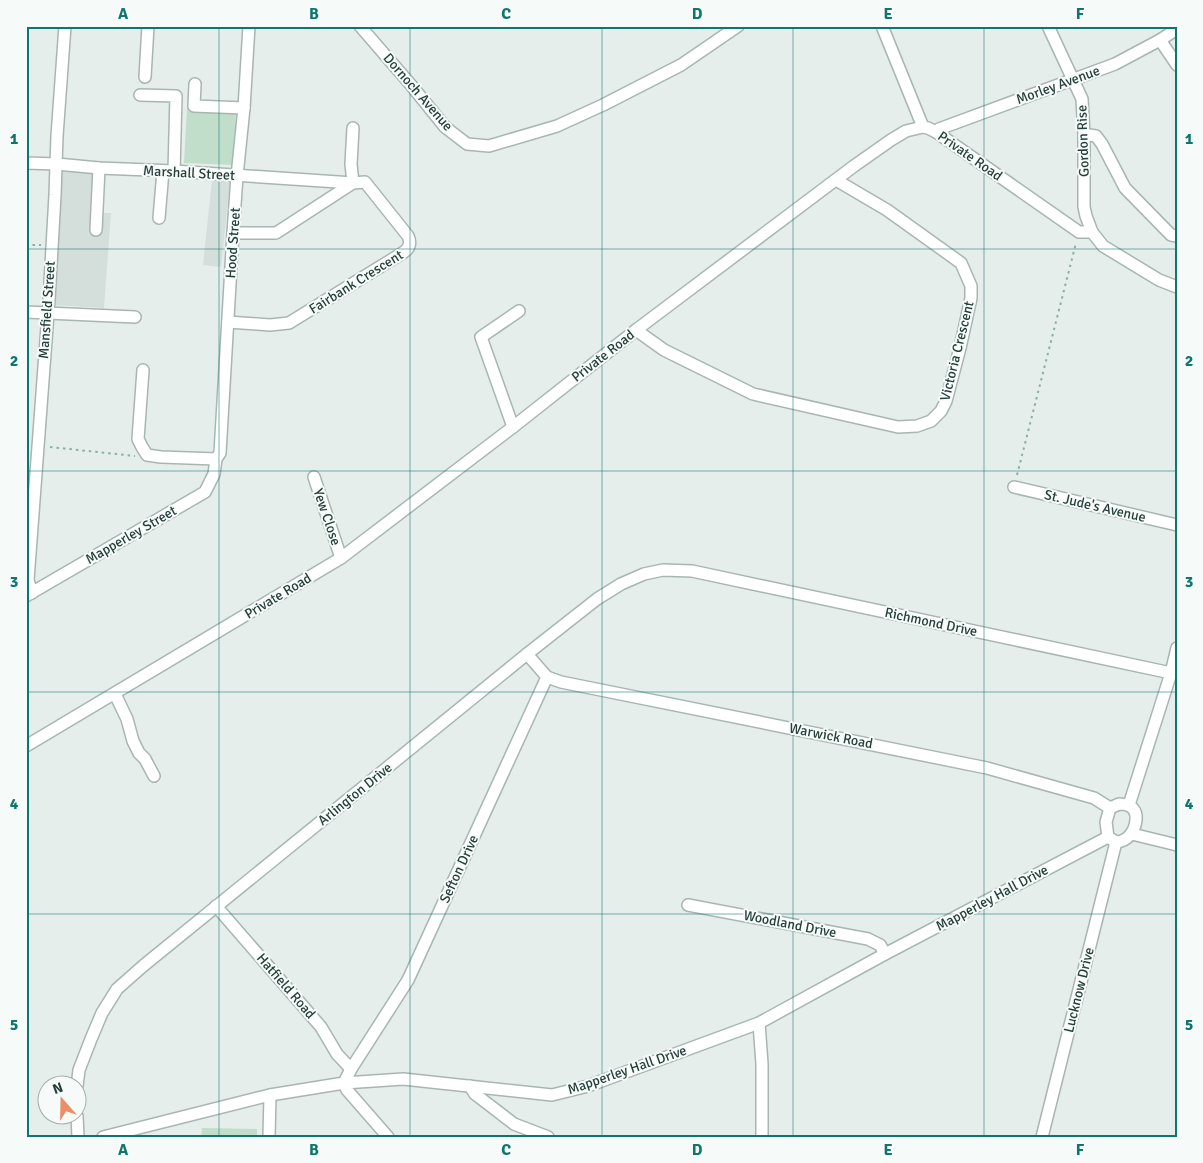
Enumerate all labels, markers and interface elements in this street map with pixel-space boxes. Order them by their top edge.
text: A [118,4,129,24]
text: B [309,4,319,24]
text: C [501,4,511,24]
text: D [692,4,703,24]
text: E [883,4,893,24]
text: F [1076,4,1085,24]
street label: Dornoch Avenue [380,50,456,134]
street label: Morley Avenue [1014,62,1102,108]
street label: Gordon Rise [1073,105,1093,177]
street label: Private Road [934,128,1006,184]
text: 1 [10,129,19,149]
text: 1 [1185,129,1194,149]
street label: Marshall Street [143,162,235,184]
street label: Hood Street [222,207,244,279]
street label: Fairbank Crescent [306,246,406,318]
street label: Mansfield Street [35,260,59,360]
street label: Victoria Crescent [936,299,978,403]
street label: Private Road [568,326,638,386]
text: 2 [10,351,18,371]
text: 2 [1185,351,1193,371]
street label: Yew Close [309,486,345,548]
street label: St. Jude's Avenue [1043,486,1147,526]
street label: Mapperley Street [82,502,180,568]
street label: Private Road [242,569,314,623]
text: 3 [10,572,18,592]
text: 3 [1185,572,1193,592]
street label: Richmond Drive [883,604,979,640]
street label: Warwick Road [788,720,874,752]
street label: Arlington Drive [314,759,396,829]
text: 4 [10,794,19,814]
text: 4 [1185,794,1194,814]
street label: Sefton Drive [436,832,482,906]
street label: Mapperley Hall Drive [933,861,1051,935]
street label: Woodland Drive [742,907,838,941]
street label: Lucknow Drive [1060,945,1098,1035]
street label: Hatfield Road [253,950,319,1022]
text: 5 [10,1015,18,1035]
text: 5 [1185,1015,1193,1035]
street label: Mapperley Hall Drive [565,1042,689,1098]
north arrow [38,1076,88,1126]
text: N [50,1079,65,1098]
text: A [118,1140,129,1160]
text: B [309,1140,319,1160]
text: C [501,1140,511,1160]
text: D [692,1140,703,1160]
text: E [883,1140,893,1160]
text: F [1076,1140,1085,1160]

